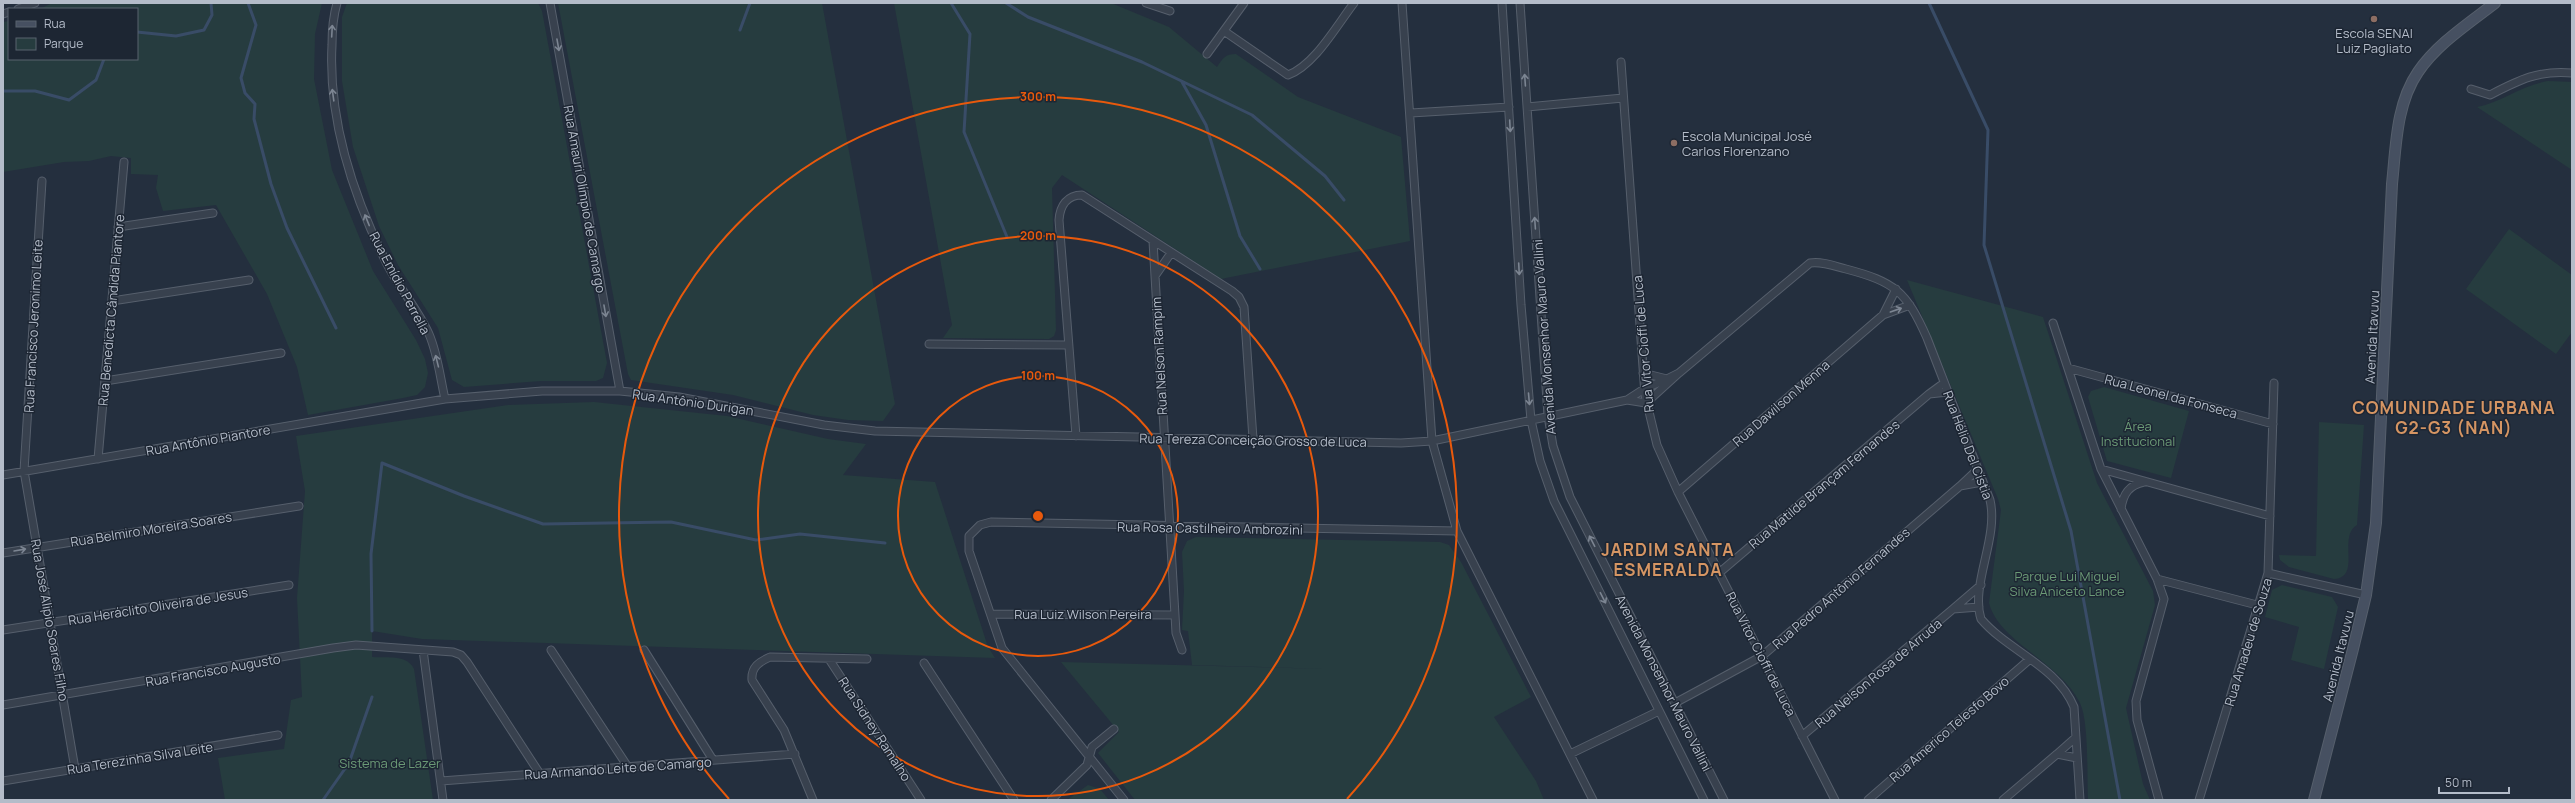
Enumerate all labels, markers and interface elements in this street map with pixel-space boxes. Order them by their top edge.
legend [8,8,138,60]
marker: Escola SENAI Luiz Pagliato [2369,14,2379,24]
text: Rua [44,15,65,32]
place label: Escola SENAI Luiz Pagliato [2335,24,2413,57]
one-way arrow [329,25,336,38]
text: Parque [44,35,83,52]
one-way arrow [554,38,562,51]
one-way arrow [1522,74,1529,87]
text: 300 m [1020,88,1056,105]
one-way arrow [329,89,337,102]
street label: Rua Amauri Olímpio de Camargo [560,104,610,295]
one-way arrow [1506,119,1513,132]
place label: Escola Municipal José Carlos Florenzano [1682,127,1812,160]
marker: Escola Municipal José Carlos Florenzano [1669,138,1679,148]
street label: Rua Benedicta Cândida Piantore [94,213,128,407]
one-way arrow [363,215,370,227]
one-way arrow [1532,217,1539,230]
text: 200 m [1020,227,1056,244]
street label: Rua Emídio Perrella [365,229,435,337]
street label: Rua Francisco Jeronimo Leite [19,239,47,413]
street label: Avenida Monsenhor Mauro Vallini [1528,239,1560,435]
one-way arrow [1515,262,1522,275]
street label: Rua Vitor Cioffi de Luca [1628,275,1658,413]
street label: Avenida Itavuvu [2361,290,2383,384]
street label: Rua Nelson Rampim [1147,296,1171,416]
one-way arrow [602,304,610,317]
one-way arrow [1890,306,1903,313]
one-way arrow [433,355,441,368]
street label: Rua Dawilson Menna [1729,356,1833,450]
text: 100 m [1021,367,1055,384]
street label: Rua Leonel da Fonseca [2103,370,2239,422]
street label: Rua Antônio Durigan [631,385,755,419]
street label: Rua Hélio Del Cístia [1939,388,1997,502]
one-way arrow [1525,392,1532,405]
district label: COMUNIDADE URBANA G2-G3 (NAN) [2352,396,2556,439]
street label: Rua Matilde Brançam Fernandes [1745,415,1903,553]
park label: Área Institucional [2101,417,2175,450]
street label: Rua Antônio Piantore [144,420,272,460]
street label: Rua Tereza Conceição Grosso de Luca [1139,429,1367,451]
street label: Rua Belmiro Moreira Soares [69,507,233,551]
centre of rings [1031,509,1045,523]
street label: Rua Rosa Castilheiro Ambrozini [1117,517,1303,539]
street label: Rua Pedro Antônio Fernandes [1768,523,1914,653]
one-way arrow [1588,535,1595,547]
street label: Rua José Alipio Soares Filho [27,538,73,703]
district label: JARDIM SANTA ESMERALDA [1601,538,1735,581]
one-way arrow [13,546,26,554]
park label: Parque Lui Miguel Silva Aniceto Lance [2009,567,2125,600]
street label: Rua Amadeu de Souza [2220,576,2276,708]
street label: Rua Heráclito Oliveira de Jesus [67,583,249,629]
street label: Rua Vitor Cioffi de Luca [1722,589,1800,719]
one-way arrow [1599,592,1607,604]
street label: Avenida Monsenhor Mauro Vallini [1612,592,1716,774]
street label: Rua Luiz Wilson Pereira [1014,605,1152,623]
street label: Avenida Itavuvu [2318,608,2358,704]
street label: Rua Nelson Rosa de Arruda [1811,614,1945,732]
street label: Rua Francisco Augusto [144,649,282,691]
street label: Rua Americo Telesfo Bovo [1885,672,2013,786]
street label: Rua Sidney Ramalho [834,673,916,785]
street label: Rua Terezinha Silva Leite [66,738,215,778]
street label: Rua Armando Leite de Camargo [524,752,712,784]
park label: Sistema de Lazer [339,754,441,772]
scale bar [2439,769,2509,795]
text: 50 m [2445,774,2472,791]

